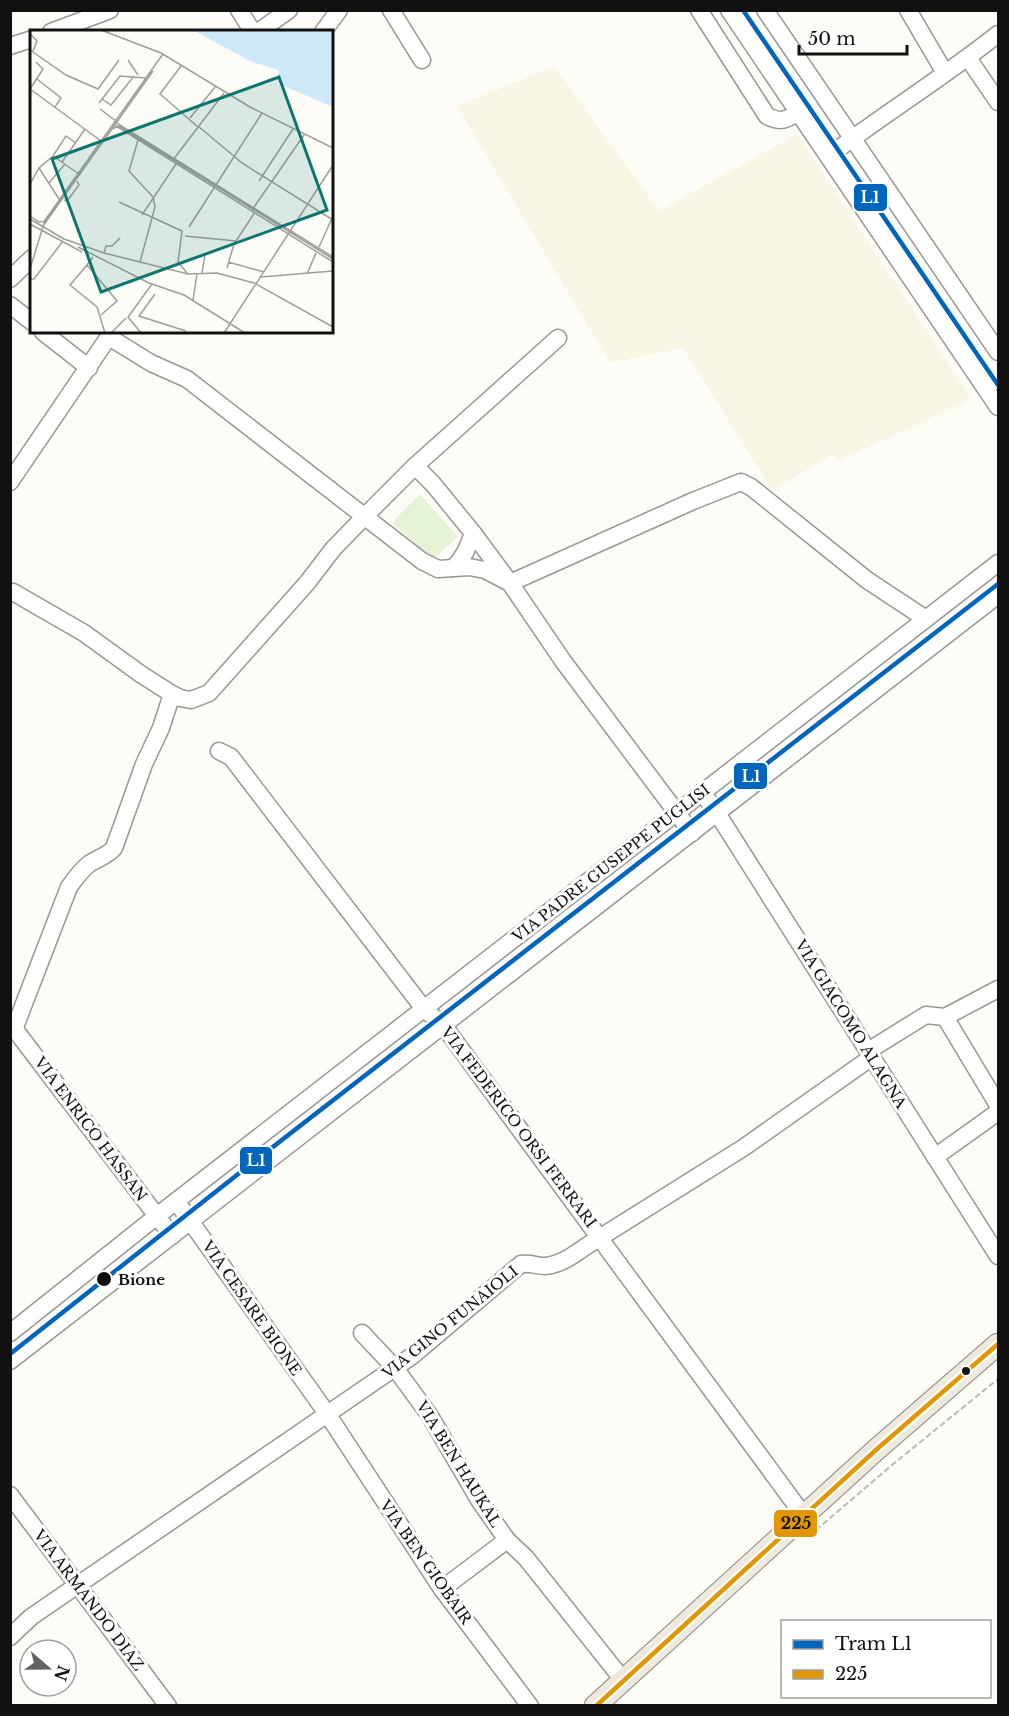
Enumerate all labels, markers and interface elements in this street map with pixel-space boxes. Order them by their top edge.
scale bar [799,18,907,56]
text: 50 m [808,28,856,50]
inset map [30,30,333,333]
line badge: L1 [853,183,888,212]
text: L1 [860,187,880,207]
line badge: L1 [733,762,768,790]
text: L1 [741,766,761,786]
street label: VIA PADRE GUSEPPE PUGLISI [508,780,714,947]
street label: VIA GIACOMO ALAGNA [791,935,911,1112]
street label: VIA FEDERICO ORSI FERRARI [437,1022,601,1231]
street label: VIA ENRICO HASSAN [30,1052,151,1205]
line badge: L1 [239,1146,273,1175]
text: L1 [246,1150,266,1170]
street label: VIA CESARE BIONE [198,1236,306,1379]
street label: VIA GINO FUNAIOLI [377,1261,522,1383]
marker: Bione [95,1270,113,1288]
place label: Bione [118,1270,165,1289]
unlabelled marker [960,1365,972,1377]
street label: VIA BEN HAUKAL [412,1396,506,1531]
street label: VIA BEN GIOBAIR [375,1495,477,1629]
line badge: 225 [773,1509,818,1538]
text: 225 [781,1513,811,1533]
street label: VIA ARMANDO DIAZ [30,1526,148,1674]
legend [781,1620,991,1698]
text: Tram L1 [835,1633,912,1655]
north arrow [18,1638,78,1698]
text: 225 [835,1663,867,1685]

